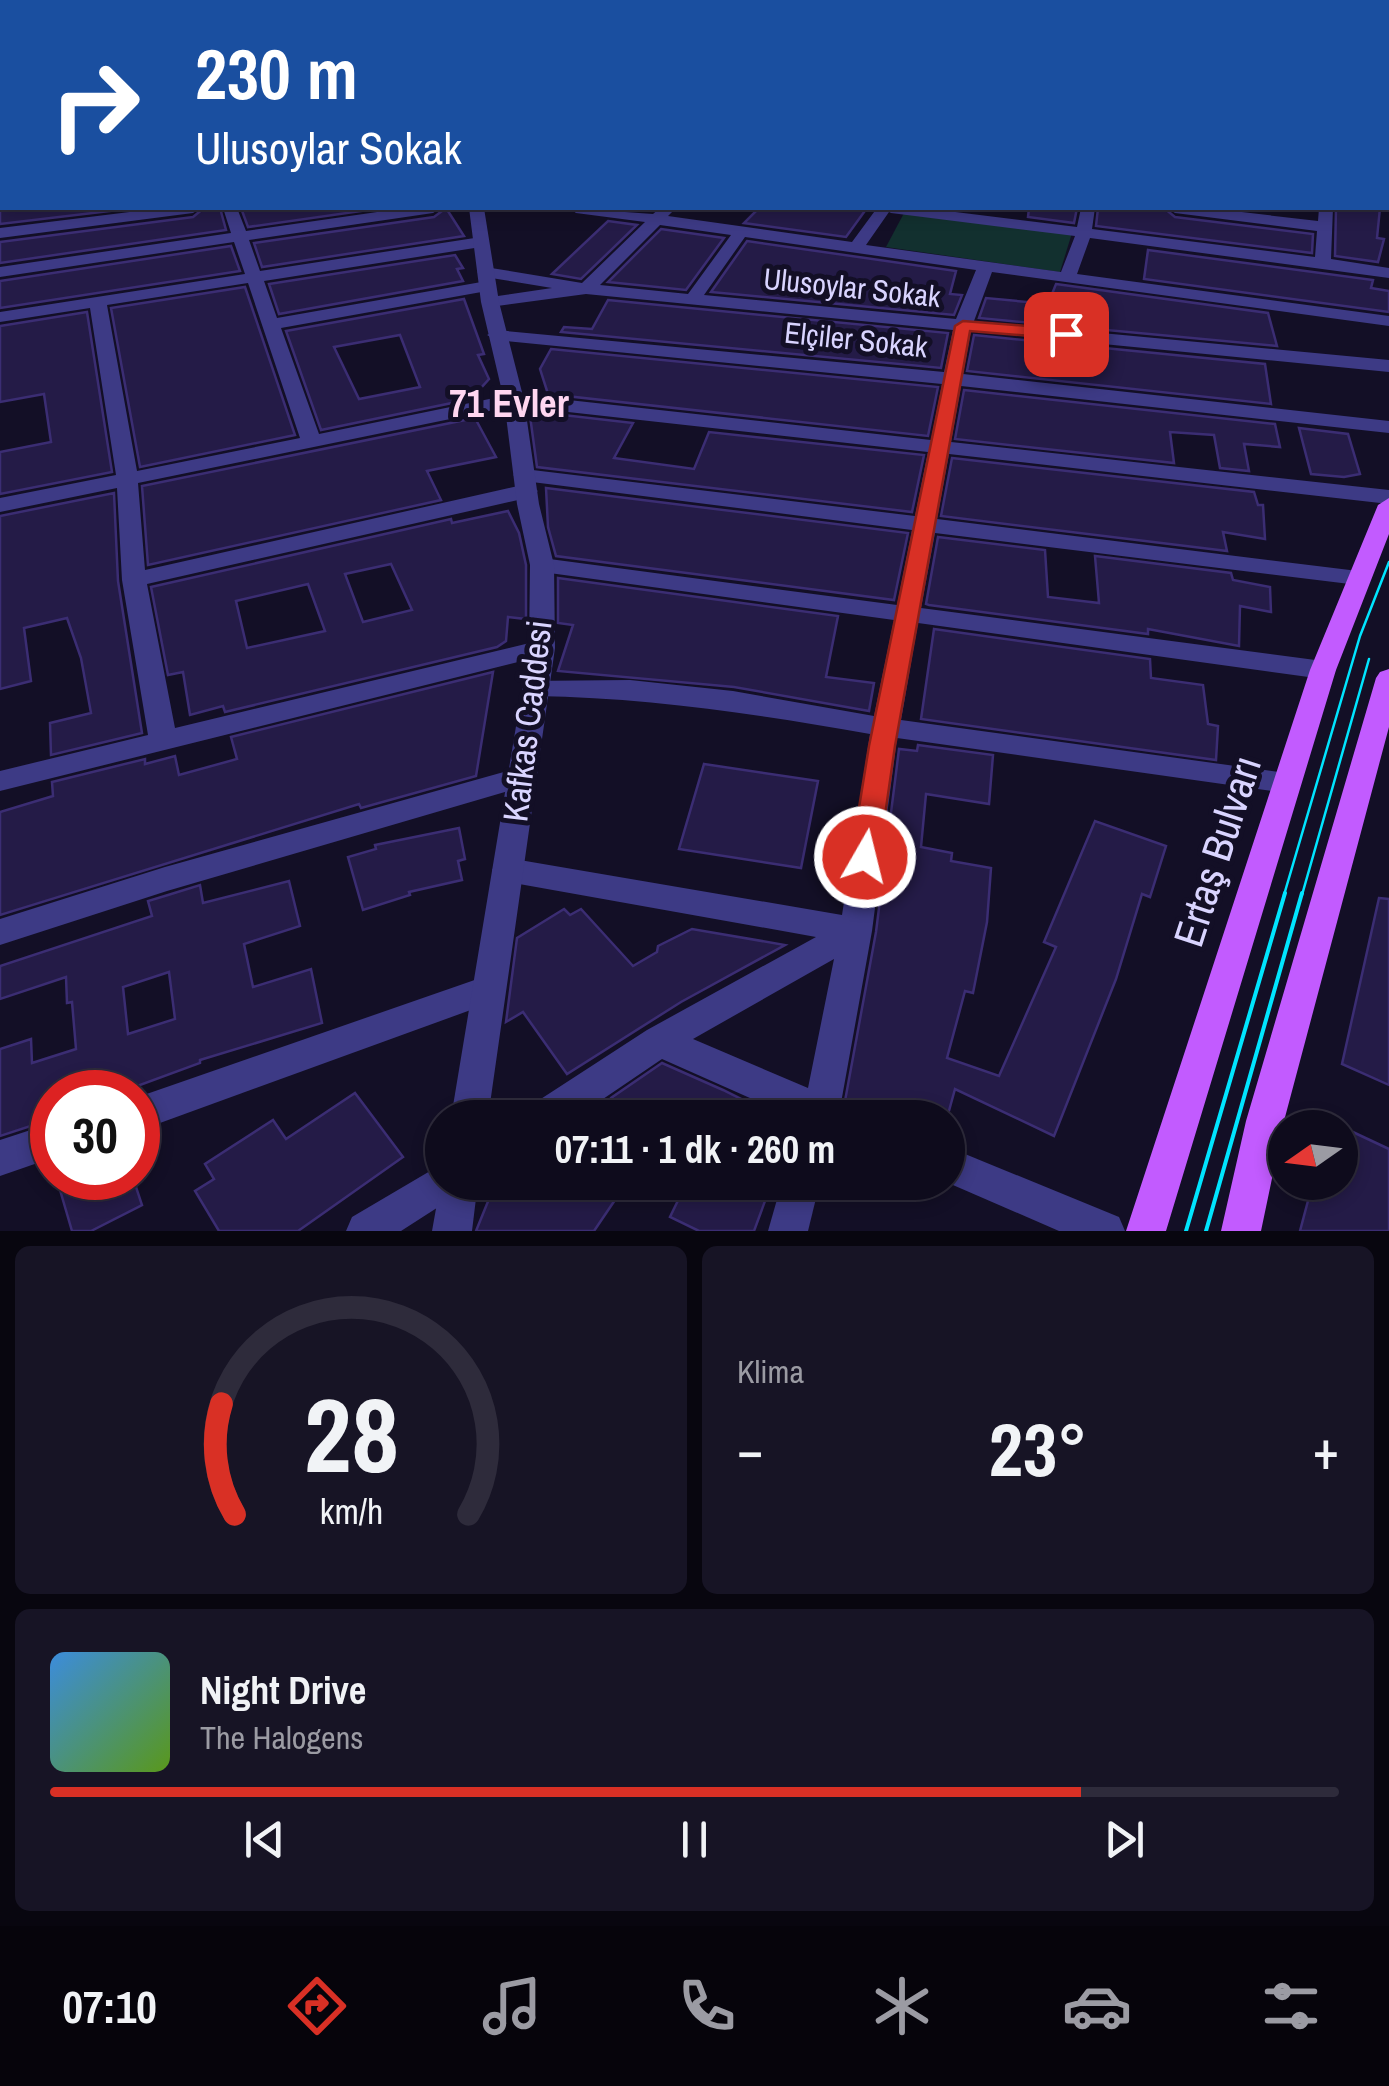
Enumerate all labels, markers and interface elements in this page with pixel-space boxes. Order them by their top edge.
text: 230 m [195,27,358,121]
icon: right [30,40,160,170]
text: Ulusoylar Sokak [195,117,462,178]
street label: Ulusoylar Sokak [762,258,943,316]
pin [1024,292,1109,377]
icon: arrive [1039,307,1094,362]
street label: Elçiler Sokak [783,312,930,366]
district label: 71 Evler [449,378,570,429]
street label: Kafkas Caddesi [491,618,563,824]
street label: Ertaş Bulvarı [1160,749,1274,953]
position arrow [813,805,917,909]
speed limit sign: 30 [30,1070,160,1200]
north arrow [1268,1110,1358,1200]
map controls [1268,1110,1358,1200]
text: 07:11 · 1 dk · 260 m [555,1124,835,1175]
text: Klima [737,1350,804,1393]
text: 28 [304,1364,398,1504]
text: 23° [989,1398,1087,1499]
text: − [737,1412,763,1486]
text: + [1313,1412,1339,1486]
text: km/h [319,1487,383,1535]
text: Night Drive [200,1665,366,1716]
text: The Halogens [200,1716,363,1759]
icon: previous [237,1812,292,1867]
icon: pause [667,1812,722,1867]
icon: next [1097,1812,1152,1867]
icon: directions [282,1971,352,2041]
icon: music [477,1971,547,2041]
icon: phone [672,1971,742,2041]
icon: climate [867,1971,937,2041]
icon: car [1062,1971,1132,2041]
icon: filters [1256,1971,1326,2041]
text: 07:10 [62,1976,157,2037]

